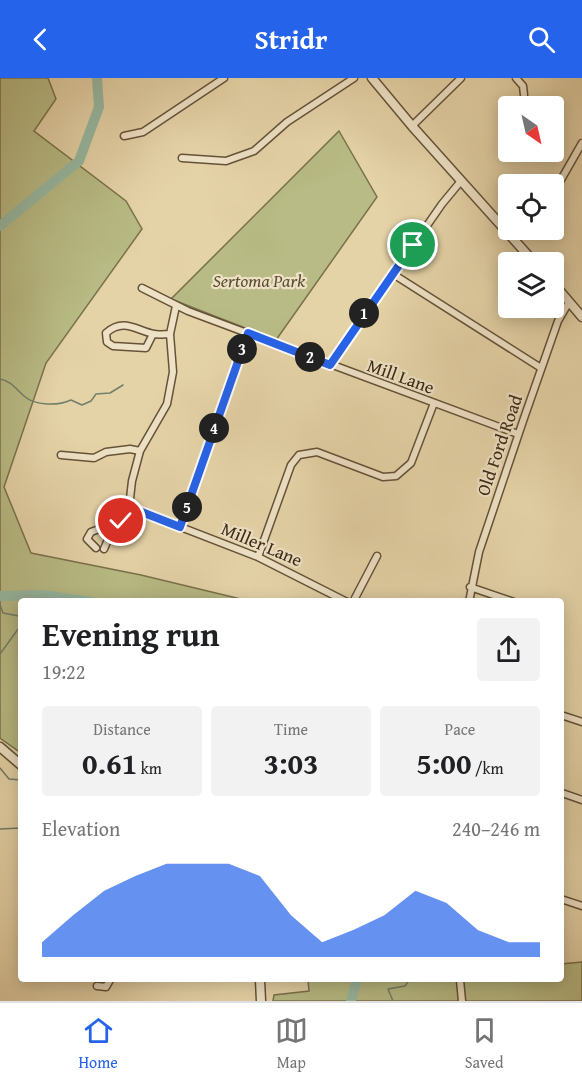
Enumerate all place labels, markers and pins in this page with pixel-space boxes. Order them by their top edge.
pin [387,219,438,270]
pin: 1 [349,298,379,328]
pin: 3 [227,334,257,364]
pin: 2 [295,342,325,372]
pin: 4 [199,413,229,443]
pin: 5 [172,492,202,522]
pin [95,495,146,546]

